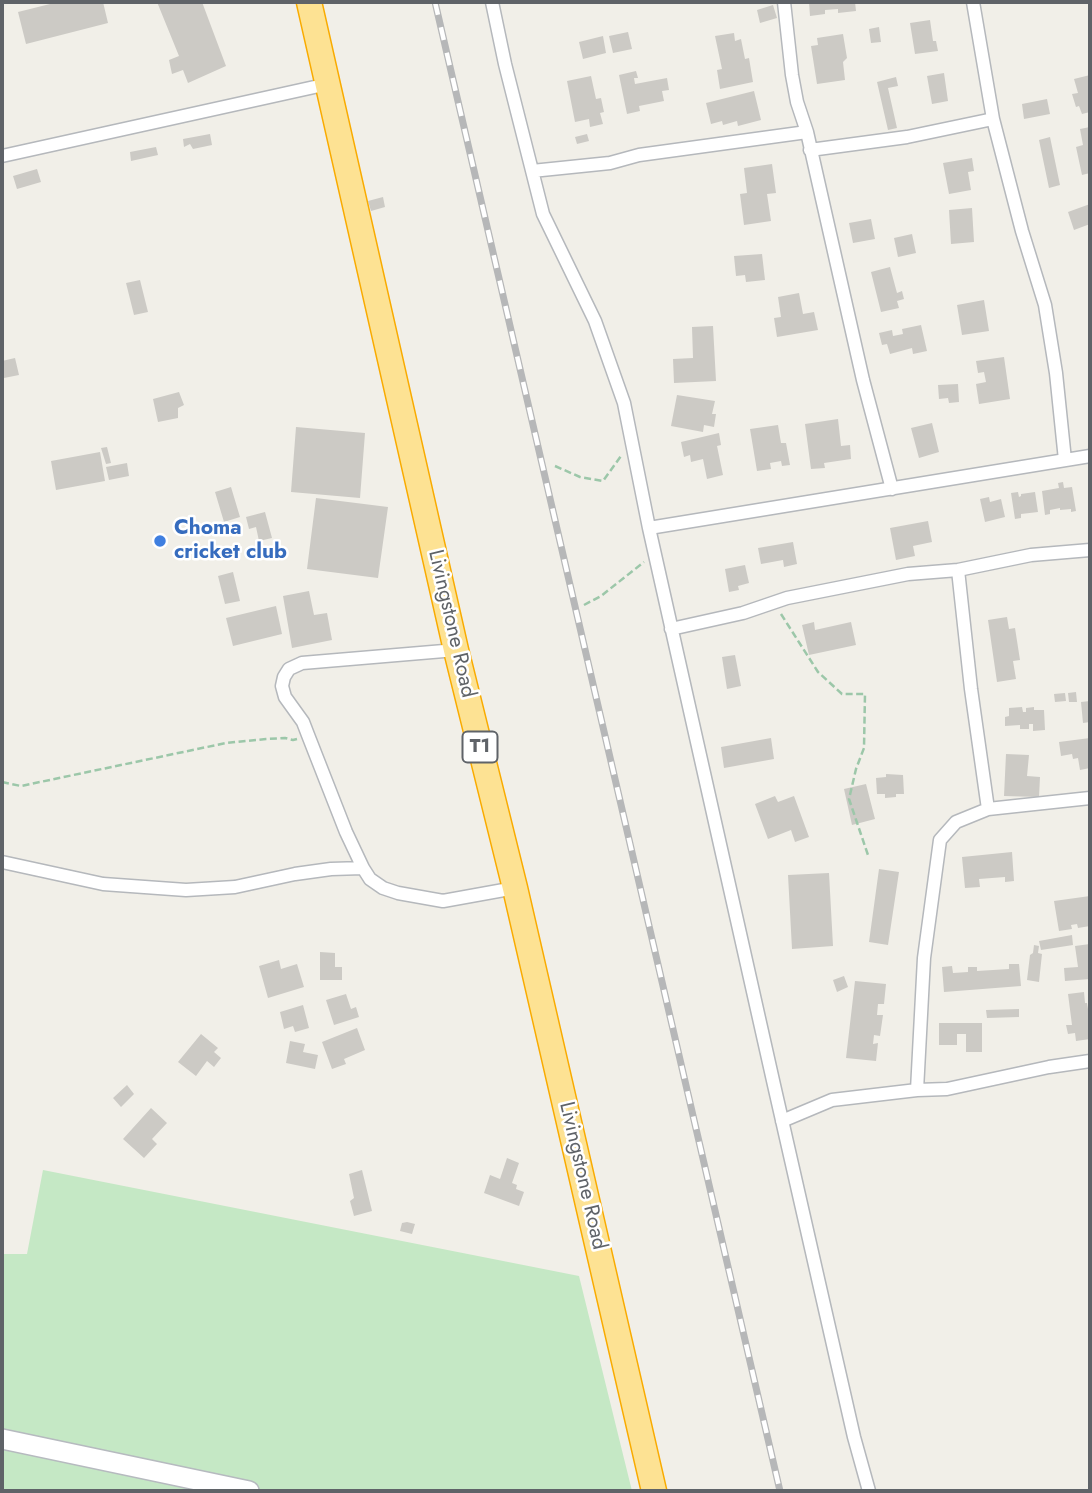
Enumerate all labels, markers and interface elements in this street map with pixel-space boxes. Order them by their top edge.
place label: Choma cricket club [174,516,287,566]
marker: Choma cricket club [152,533,168,549]
street label: Livingstone Road [422,548,480,700]
road number: T1 [462,732,498,762]
street label: Livingstone Road [553,1100,611,1252]

